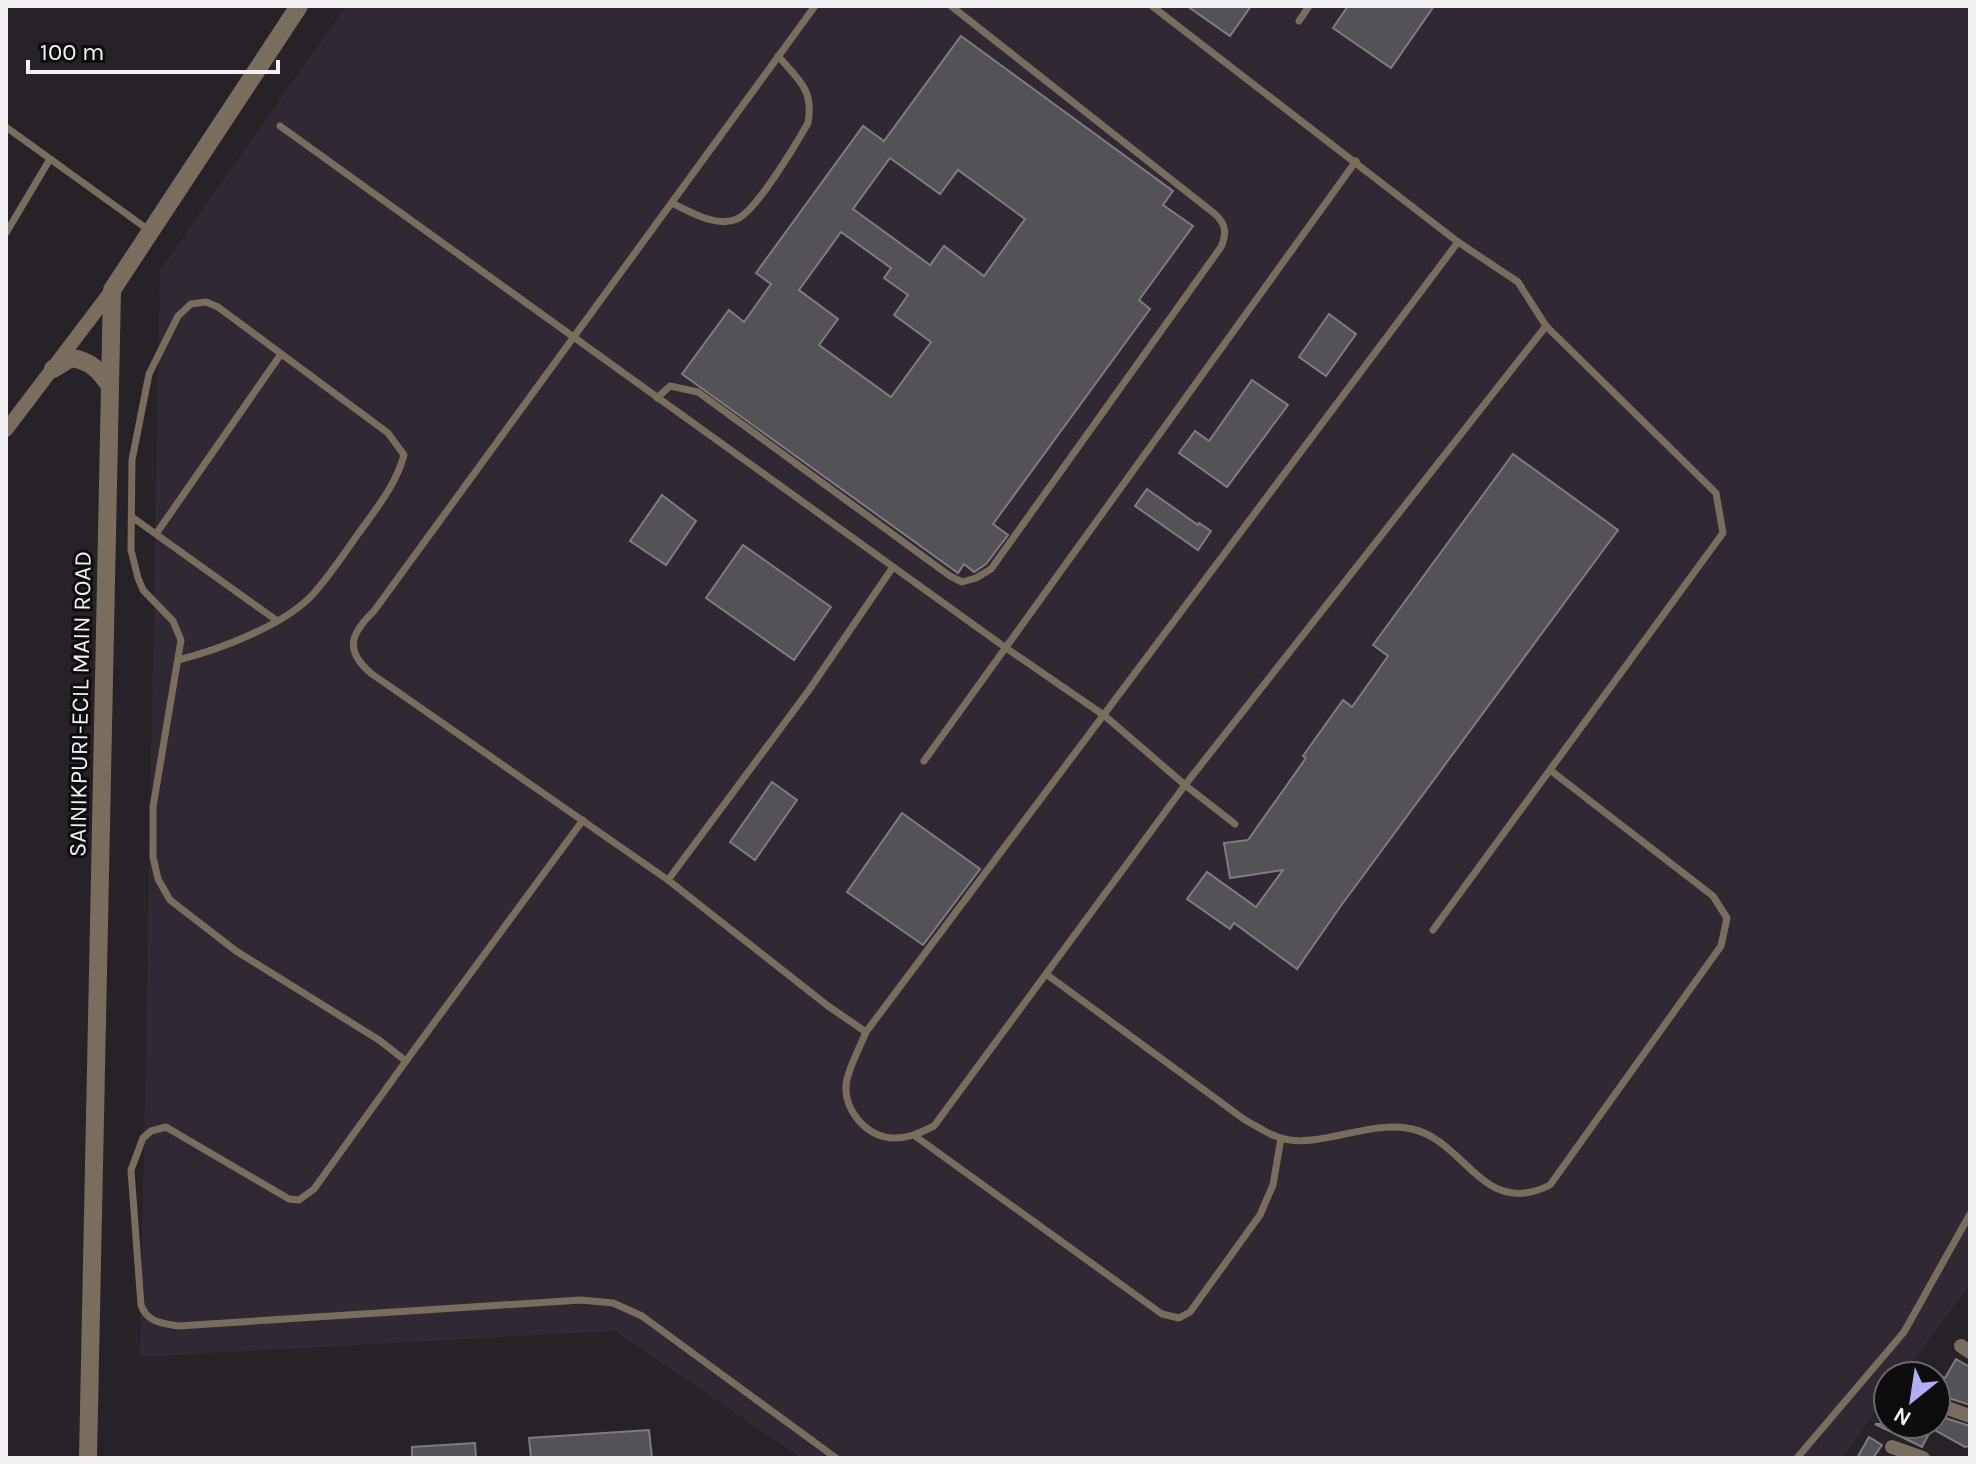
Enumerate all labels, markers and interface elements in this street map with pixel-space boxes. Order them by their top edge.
scale bar [28,24,278,74]
text: 100 m [40,38,105,66]
street label: SAINIKPURI-ECIL MAIN ROAD [63,551,97,857]
north arrow [1872,1360,1952,1440]
text: N [1889,1401,1916,1432]

